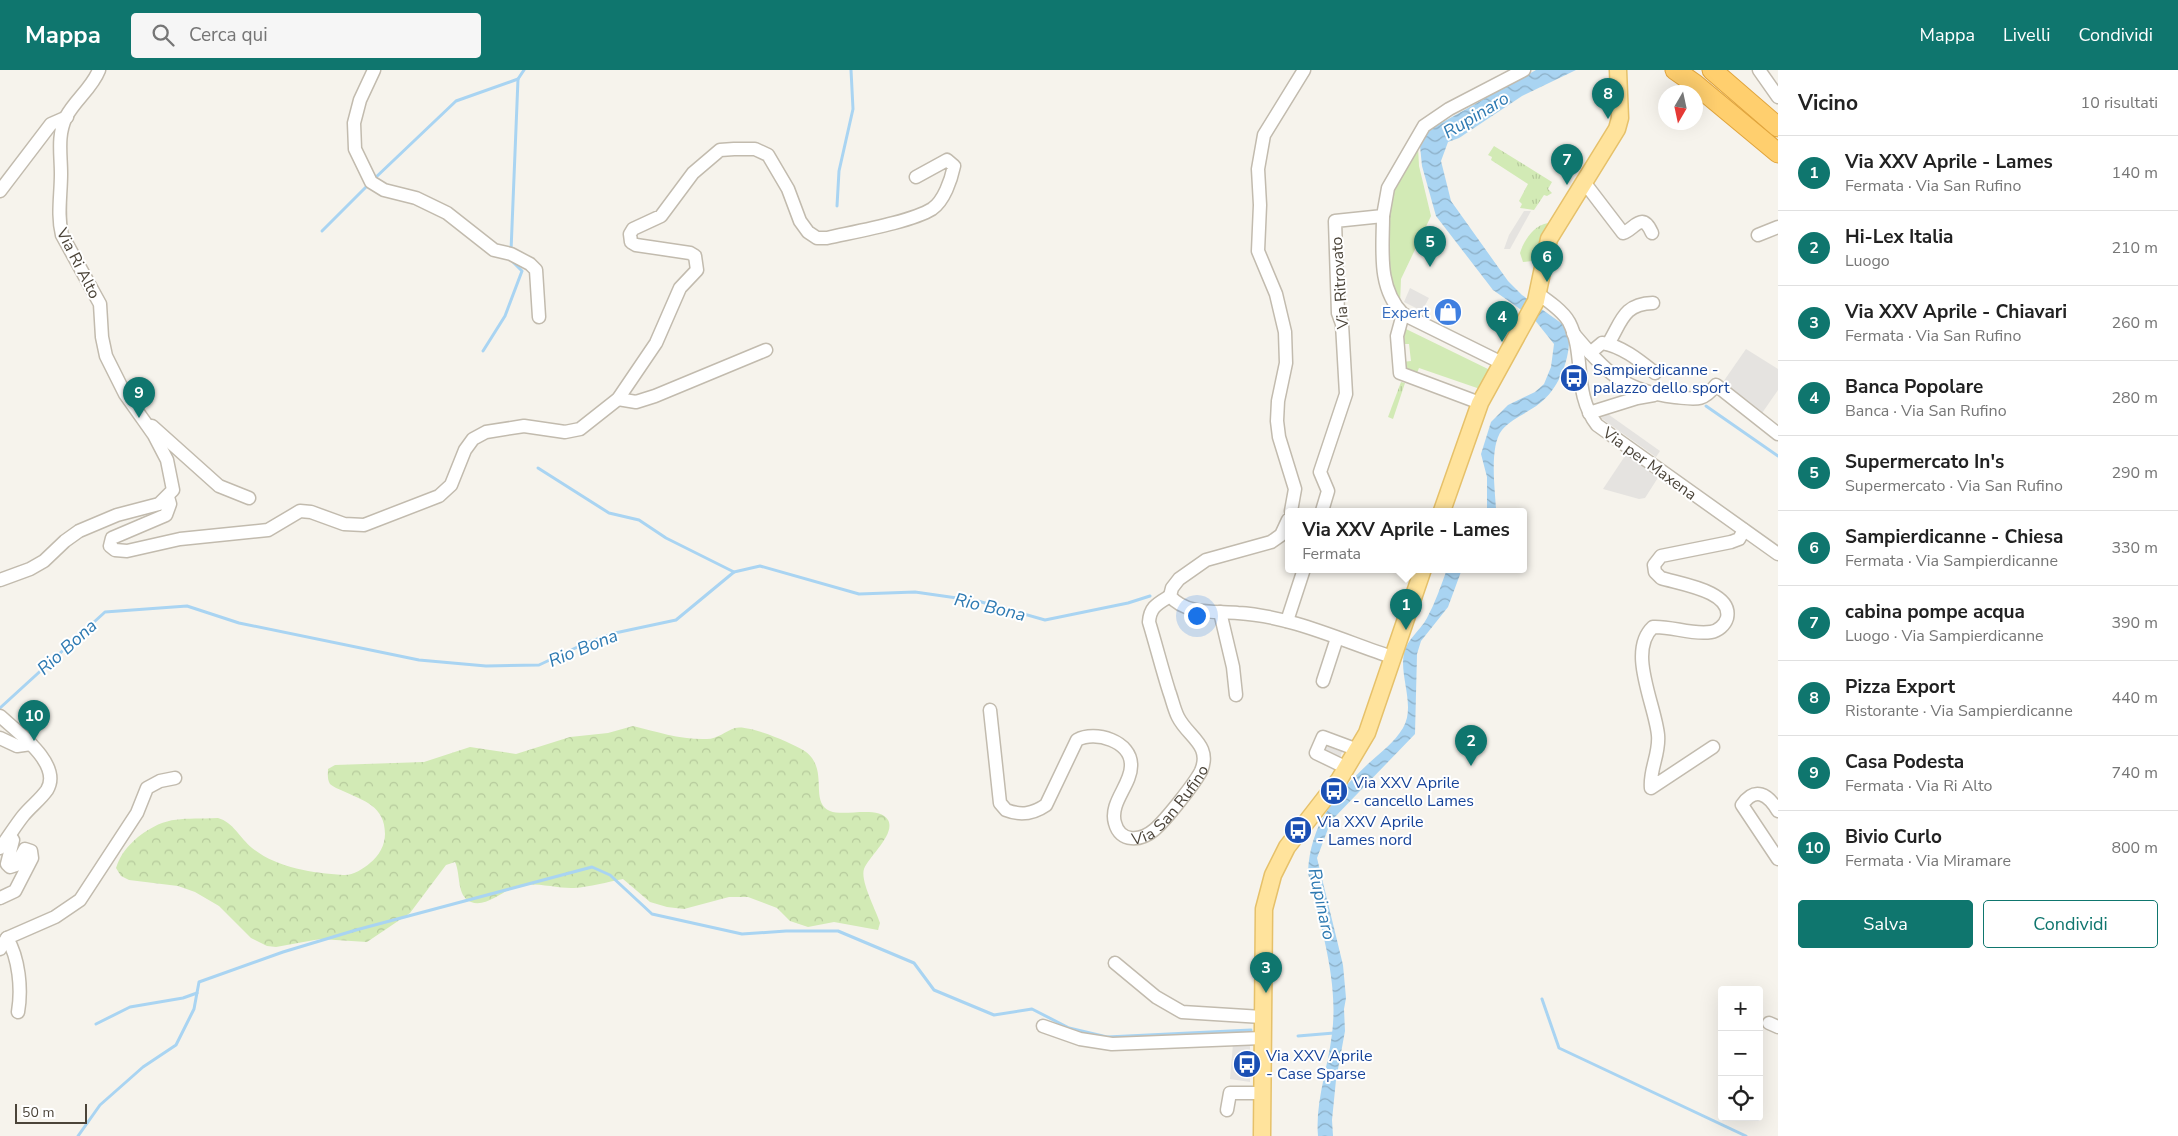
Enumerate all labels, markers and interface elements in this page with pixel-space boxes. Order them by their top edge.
search box [131,13,481,58]
text: Mappa [25,19,101,51]
icon: search [149,21,177,49]
text: Cerca qui [189,22,268,48]
text: Mappa [1920,23,1975,47]
text: Livelli [2003,23,2050,47]
text: Condividi [2078,23,2153,47]
pin: 8 [1592,78,1624,119]
north arrow [1658,85,1703,130]
water label: Rupinaro [1439,86,1513,144]
text: Vicino [1798,89,1858,117]
text: 10 risultati [2081,92,2158,114]
pin: 7 [1551,144,1583,185]
text: Via XXV Aprile - Lames [1845,149,2053,175]
text: 1 [1809,162,1819,184]
text: 140 m [2111,162,2158,184]
text: Fermata · Via San Rufino [1845,175,2021,197]
street label: Via Ri Alto [50,223,105,303]
text: Hi-Lex Italia [1845,224,1953,250]
pin: 5 [1414,226,1446,267]
street label: Via Ritrovato [1326,236,1354,331]
text: 2 [1809,237,1819,259]
text: 210 m [2111,237,2158,259]
pin: 6 [1531,241,1563,282]
text: Luogo [1845,250,1890,272]
shop icon: Expert [1433,297,1463,327]
text: Via XXV Aprile - Chiavari [1845,299,2067,325]
pin: 4 [1486,301,1518,342]
place label: Expert [1382,302,1429,324]
text: 3 [1809,312,1819,334]
text: 260 m [2111,312,2158,334]
text: Fermata · Via San Rufino [1845,325,2021,347]
place label: Sampierdicanne - palazzo dello sport [1593,359,1730,399]
bus stop icon: Sampierdicanne - palazzo dello sport [1559,363,1589,393]
text: Banca Popolare [1845,374,1983,400]
pin: 9 [123,377,155,418]
text: 4 [1809,387,1819,409]
text: 280 m [2111,387,2158,409]
text: Banca · Via San Rufino [1845,400,2007,422]
street label: Via per Maxena [1597,422,1701,505]
text: Supermercato In's [1845,449,2004,475]
text: 5 [1809,462,1819,484]
text: 290 m [2111,462,2158,484]
text: Supermercato · Via San Rufino [1845,475,2063,497]
popup [1285,508,1527,573]
text: Via XXV Aprile - Lames [1302,517,1510,543]
text: Sampierdicanne - Chiesa [1845,524,2063,550]
text: 6 [1809,537,1819,559]
text: 330 m [2111,537,2158,559]
text: Fermata [1302,543,1361,565]
text: Fermata · Via Sampierdicanne [1845,550,2058,572]
water label: Rio Bona [952,587,1028,627]
pin: 1 [1390,589,1422,630]
text: cabina pompe acqua [1845,599,2025,625]
your location [1184,603,1210,629]
text: 7 [1809,612,1819,634]
text: 390 m [2111,612,2158,634]
water label: Rio Bona [32,614,102,680]
water label: Rio Bona [545,623,621,673]
text: Luogo · Via Sampierdicanne [1845,625,2044,647]
text: Pizza Export [1845,674,1955,700]
text: 8 [1809,687,1819,709]
text: 440 m [2111,687,2158,709]
pin: 10 [18,700,50,741]
text: Ristorante · Via Sampierdicanne [1845,700,2073,722]
pin: 2 [1455,725,1487,766]
text: Casa Podesta [1845,749,1964,775]
street label: Via San Rufino [1129,762,1214,851]
text: 9 [1809,762,1819,784]
text: 740 m [2111,762,2158,784]
place label: Via XXV Aprile - cancello Lames [1352,772,1474,812]
text: Fermata · Via Ri Alto [1845,775,1992,797]
bus stop icon: Via XXV Aprile - cancello Lames [1319,776,1349,806]
place label: Via XXV Aprile - Lames nord [1316,811,1424,851]
bus stop icon: Via XXV Aprile - Lames nord [1283,815,1313,845]
text: Bivio Curlo [1845,824,1942,850]
text: 10 [1804,837,1824,859]
text: 800 m [2111,837,2158,859]
text: Fermata · Via Miramare [1845,850,2011,872]
water label: Rupinaro [1303,866,1341,942]
button: Salva [1798,900,1973,948]
button: Condividi [1983,900,2158,948]
pin: 3 [1250,952,1282,993]
map controls [1718,986,1763,1121]
button: + [1718,986,1763,1031]
button: − [1718,1031,1763,1076]
place label: Via XXV Aprile - Case Sparse [1265,1045,1373,1085]
bus stop icon: Via XXV Aprile - Case Sparse [1232,1049,1262,1079]
button: locate [1718,1076,1763,1121]
scale bar [15,1101,88,1124]
text: 50 m [22,1103,54,1122]

